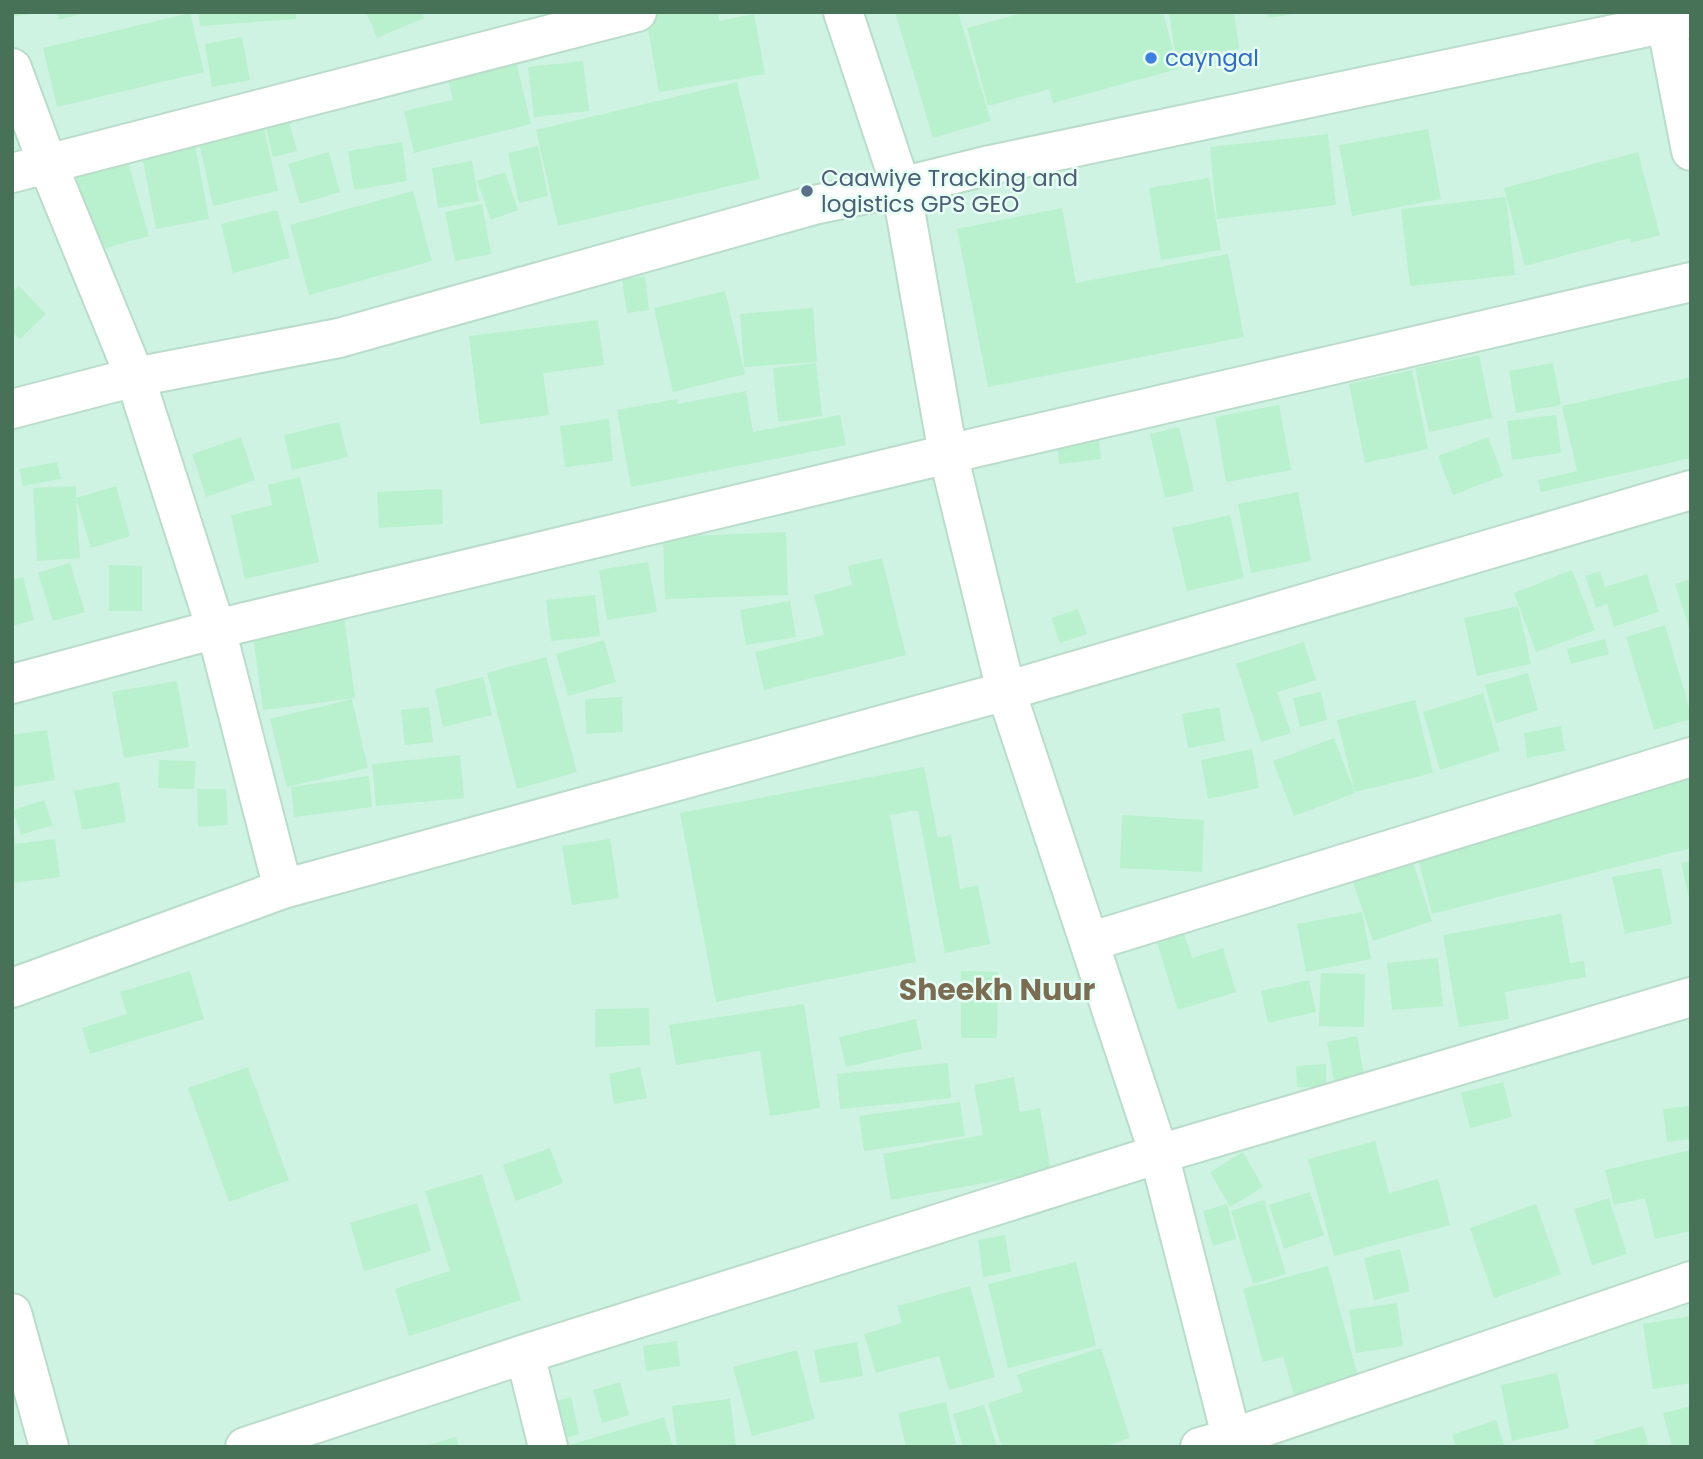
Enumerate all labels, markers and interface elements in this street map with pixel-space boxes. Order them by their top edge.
place label: cayngal [1165,42,1259,74]
marker: cayngal [1143,50,1159,66]
place label: Caawiye Tracking and logistics GPS GEO [821,162,1078,220]
marker: Caawiye Tracking and logistics GPS GEO [799,183,815,199]
district label: Sheekh Nuur [899,968,1095,1011]

